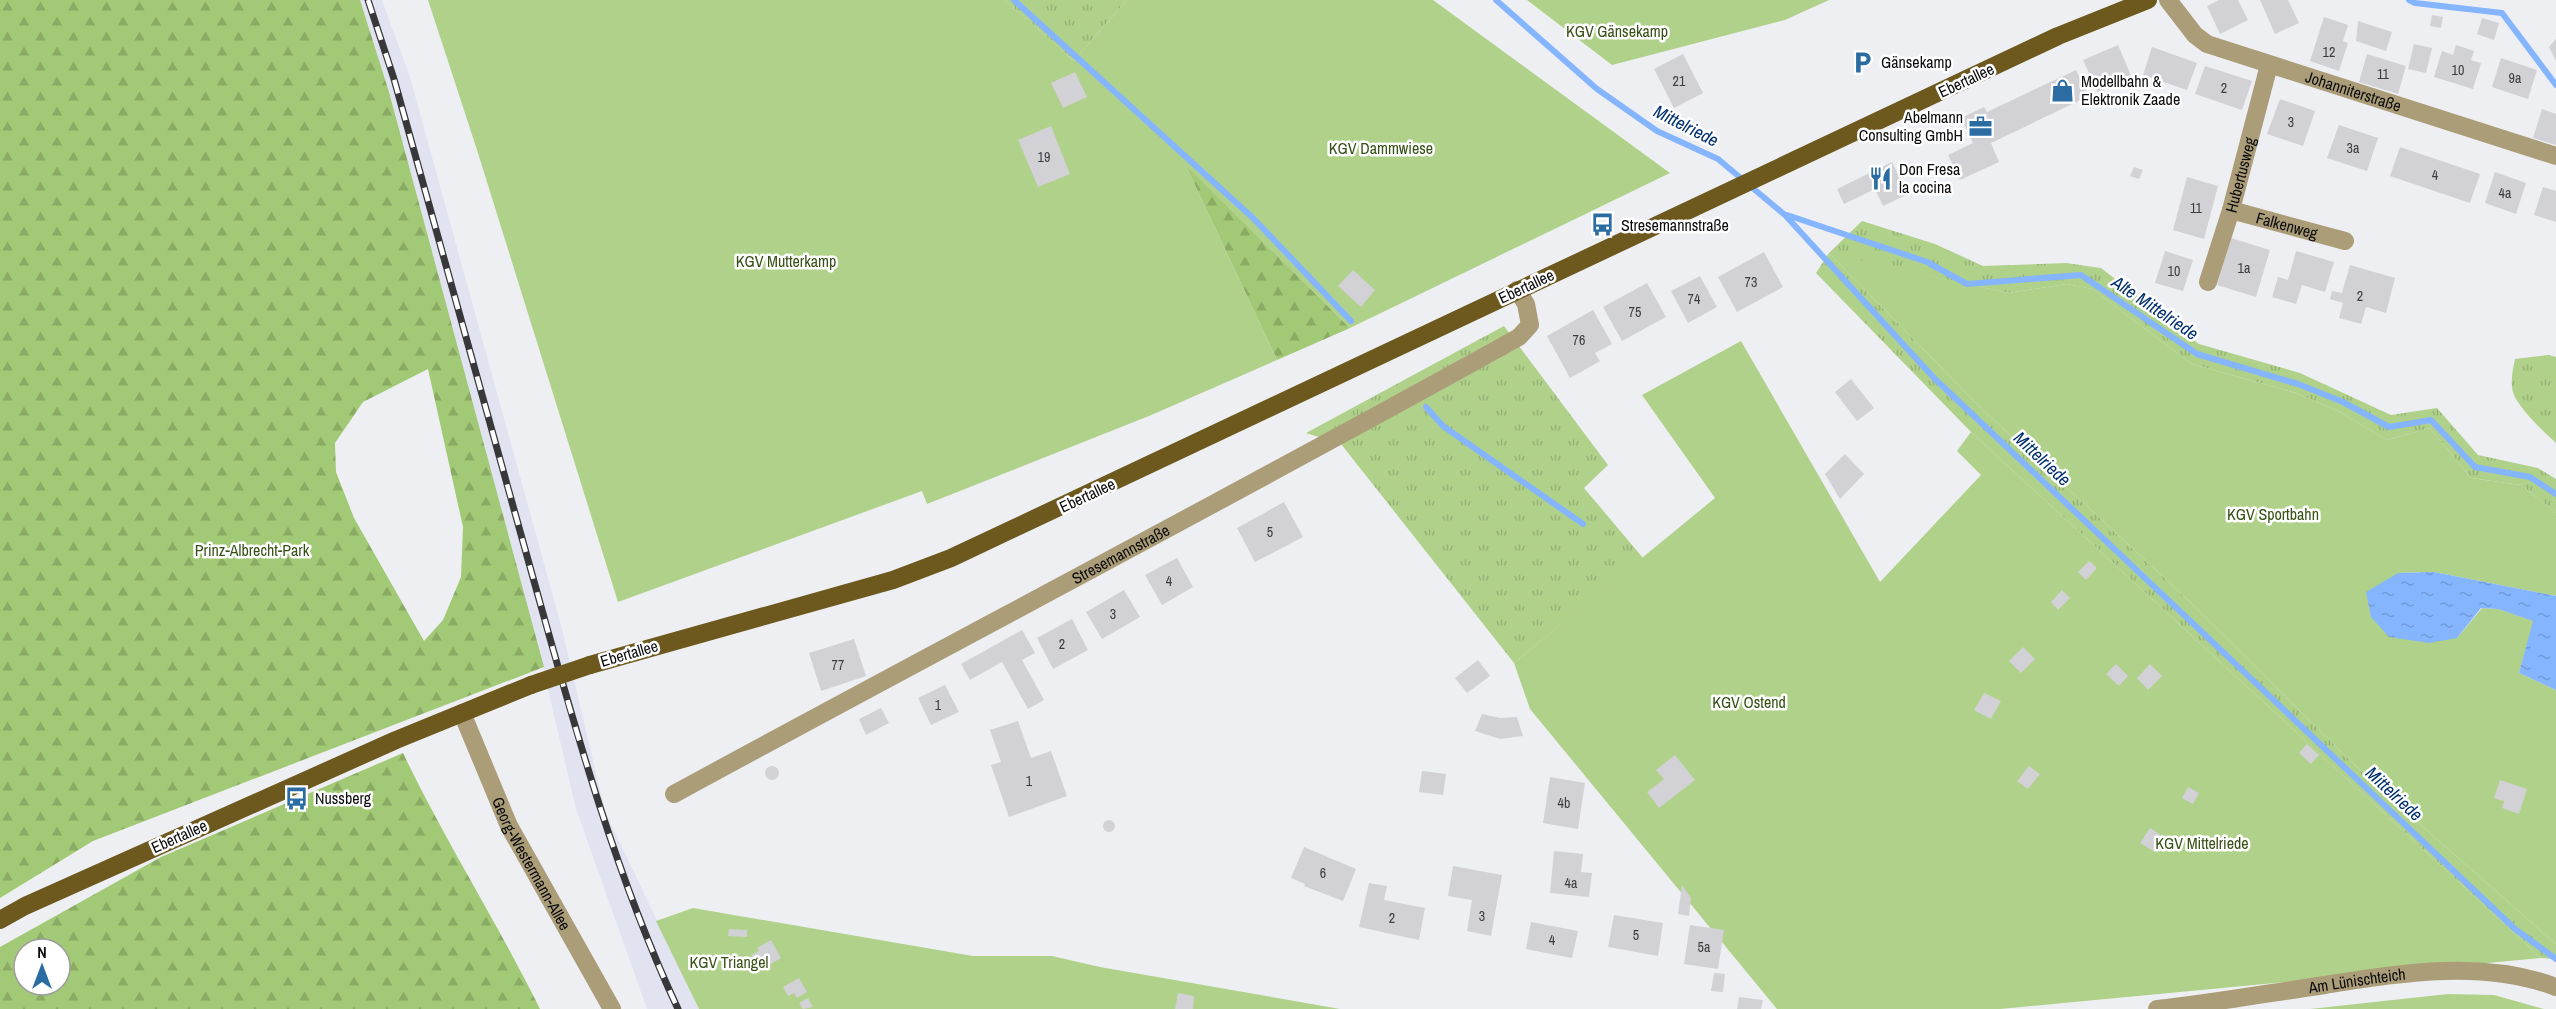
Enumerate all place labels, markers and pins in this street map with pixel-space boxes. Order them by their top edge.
parking icon: Gänsekamp [1850,49,1876,75]
place label: Gänsekamp [1881,51,1952,73]
place label: Modellbahn & Elektronik Zaade [2081,70,2180,110]
shop icon: Modellbahn & Elektronik Zaade [2050,77,2076,103]
place label: Abelmann Consulting GmbH [1859,106,1963,146]
office icon: Abelmann Consulting GmbH [1968,113,1994,139]
place label: Don Fresa la cocina [1899,158,1961,198]
restaurant icon: Don Fresa la cocina [1868,165,1894,191]
bus stop icon: Stresemannstraße [1590,212,1616,238]
place label: Stresemannstraße [1621,214,1729,236]
bus stop icon: Nussberg [284,785,310,811]
place label: Nussberg [315,787,372,809]

